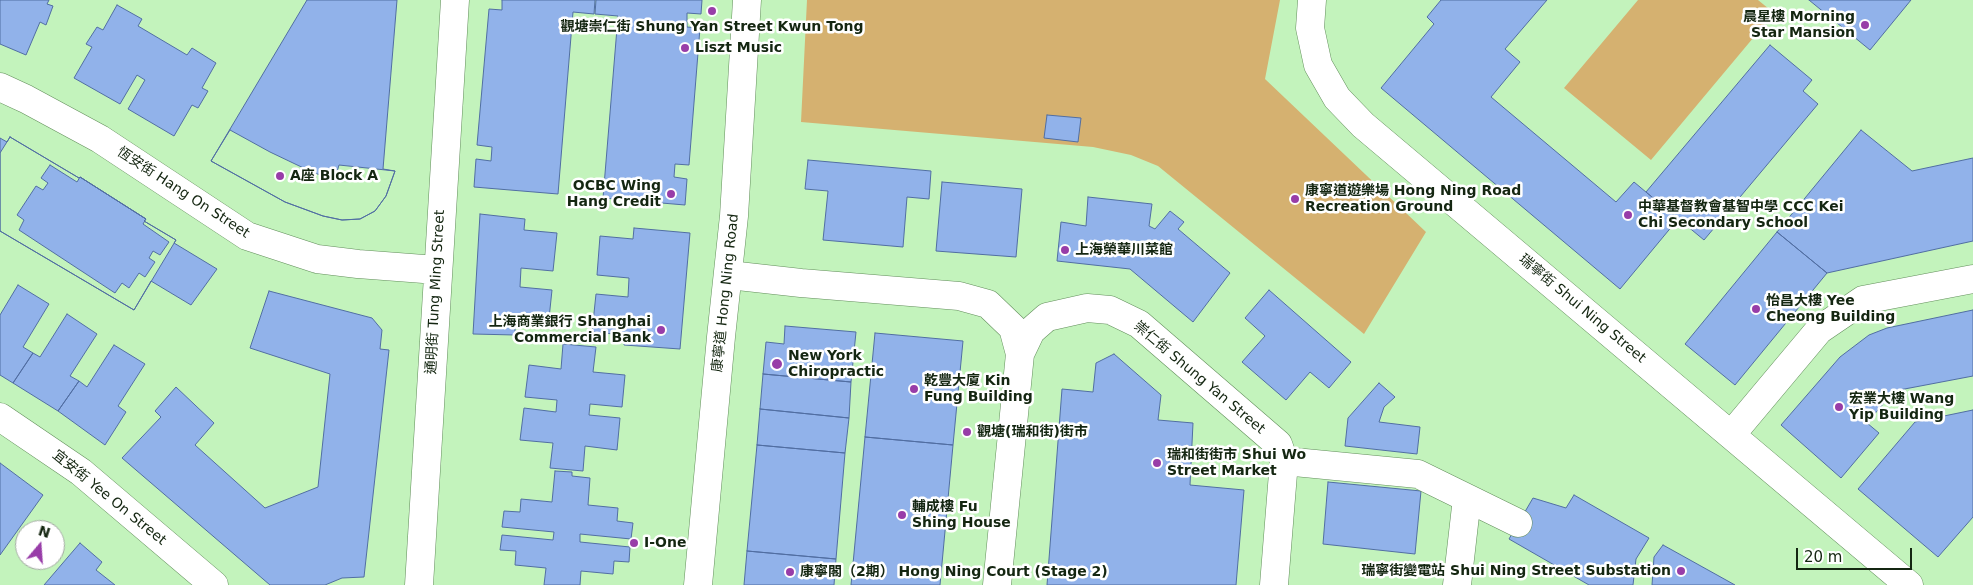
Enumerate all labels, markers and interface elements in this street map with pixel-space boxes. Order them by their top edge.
marker: 觀塘崇仁街 Shung Yan Street Kwun Tong [706,5,718,17]
place label: 晨星樓 Morning Star Mansion [1743,9,1855,41]
place label: 觀塘崇仁街 Shung Yan Street Kwun Tong [560,19,864,35]
marker: 晨星樓 Morning Star Mansion [1859,19,1871,31]
place label: Liszt Music [695,40,782,56]
marker: Liszt Music [679,42,691,54]
street label: 恆安街 Hang On Street [114,144,252,242]
place label: A座 Block A [290,168,378,184]
marker: A座 Block A [274,170,286,182]
place label: OCBC Wing Hang Credit [567,178,661,210]
place label: 康寧道遊樂場 Hong Ning Road Recreation Ground [1305,183,1521,216]
marker: OCBC Wing Hang Credit [665,188,677,200]
marker: 康寧道遊樂場 Hong Ning Road Recreation Ground [1289,193,1301,205]
place label: 中華基督教會基智中學 CCC Kei Chi Secondary School [1638,199,1843,232]
street label: 通明街 Tung Ming Street [423,209,449,375]
marker: 中華基督教會基智中學 CCC Kei Chi Secondary School [1622,209,1634,221]
street label: 康寧道 Hong Ning Road [709,213,743,373]
place label: 上海榮華川菜館 [1075,242,1173,258]
marker: 上海榮華川菜館 [1059,244,1071,256]
street label: 瑞寧街 Shui Ning Street [1515,251,1649,367]
place label: 怡昌大樓 Yee Cheong Building [1766,293,1895,326]
marker: 怡昌大樓 Yee Cheong Building [1750,303,1762,315]
place label: 上海商業銀行 Shanghai Commercial Bank [488,314,651,347]
street label: 崇仁街 Shung Yan Street [1130,318,1268,438]
marker: 上海商業銀行 Shanghai Commercial Bank [655,324,667,336]
place label: New York Chiropractic [788,348,884,381]
marker: New York Chiropractic [770,357,784,371]
place label: 乾豐大廈 Kin Fung Building [924,373,1033,406]
marker: 乾豐大廈 Kin Fung Building [908,383,920,395]
place label: 宏業大樓 Wang Yip Building [1849,391,1954,424]
marker: 宏業大樓 Wang Yip Building [1833,401,1845,413]
place label: 觀塘(瑞和街)街市 [977,424,1088,440]
marker: 觀塘(瑞和街)街市 [961,426,973,438]
street label: 宜安街 Yee On Street [49,447,169,549]
place label: 瑞和街街市 Shui Wo Street Market [1167,447,1306,480]
marker: 瑞和街街市 Shui Wo Street Market [1151,457,1163,469]
place label: 輔成樓 Fu Shing House [912,499,1011,532]
marker: 輔成樓 Fu Shing House [896,509,908,521]
north arrow [15,520,65,570]
text: N [36,522,52,541]
place label: I-One [644,535,686,551]
marker: I-One [628,537,640,549]
scale bar [1798,538,1914,570]
text: 20 m [1804,548,1842,566]
place label: 瑞寧街變電站 Shui Ning Street Substation [1361,563,1671,579]
place label: 康寧閣（2期） Hong Ning Court (Stage 2) [800,564,1108,580]
marker: 瑞寧街變電站 Shui Ning Street Substation [1675,565,1687,577]
marker: 康寧閣（2期） Hong Ning Court (Stage 2) [784,566,796,578]

